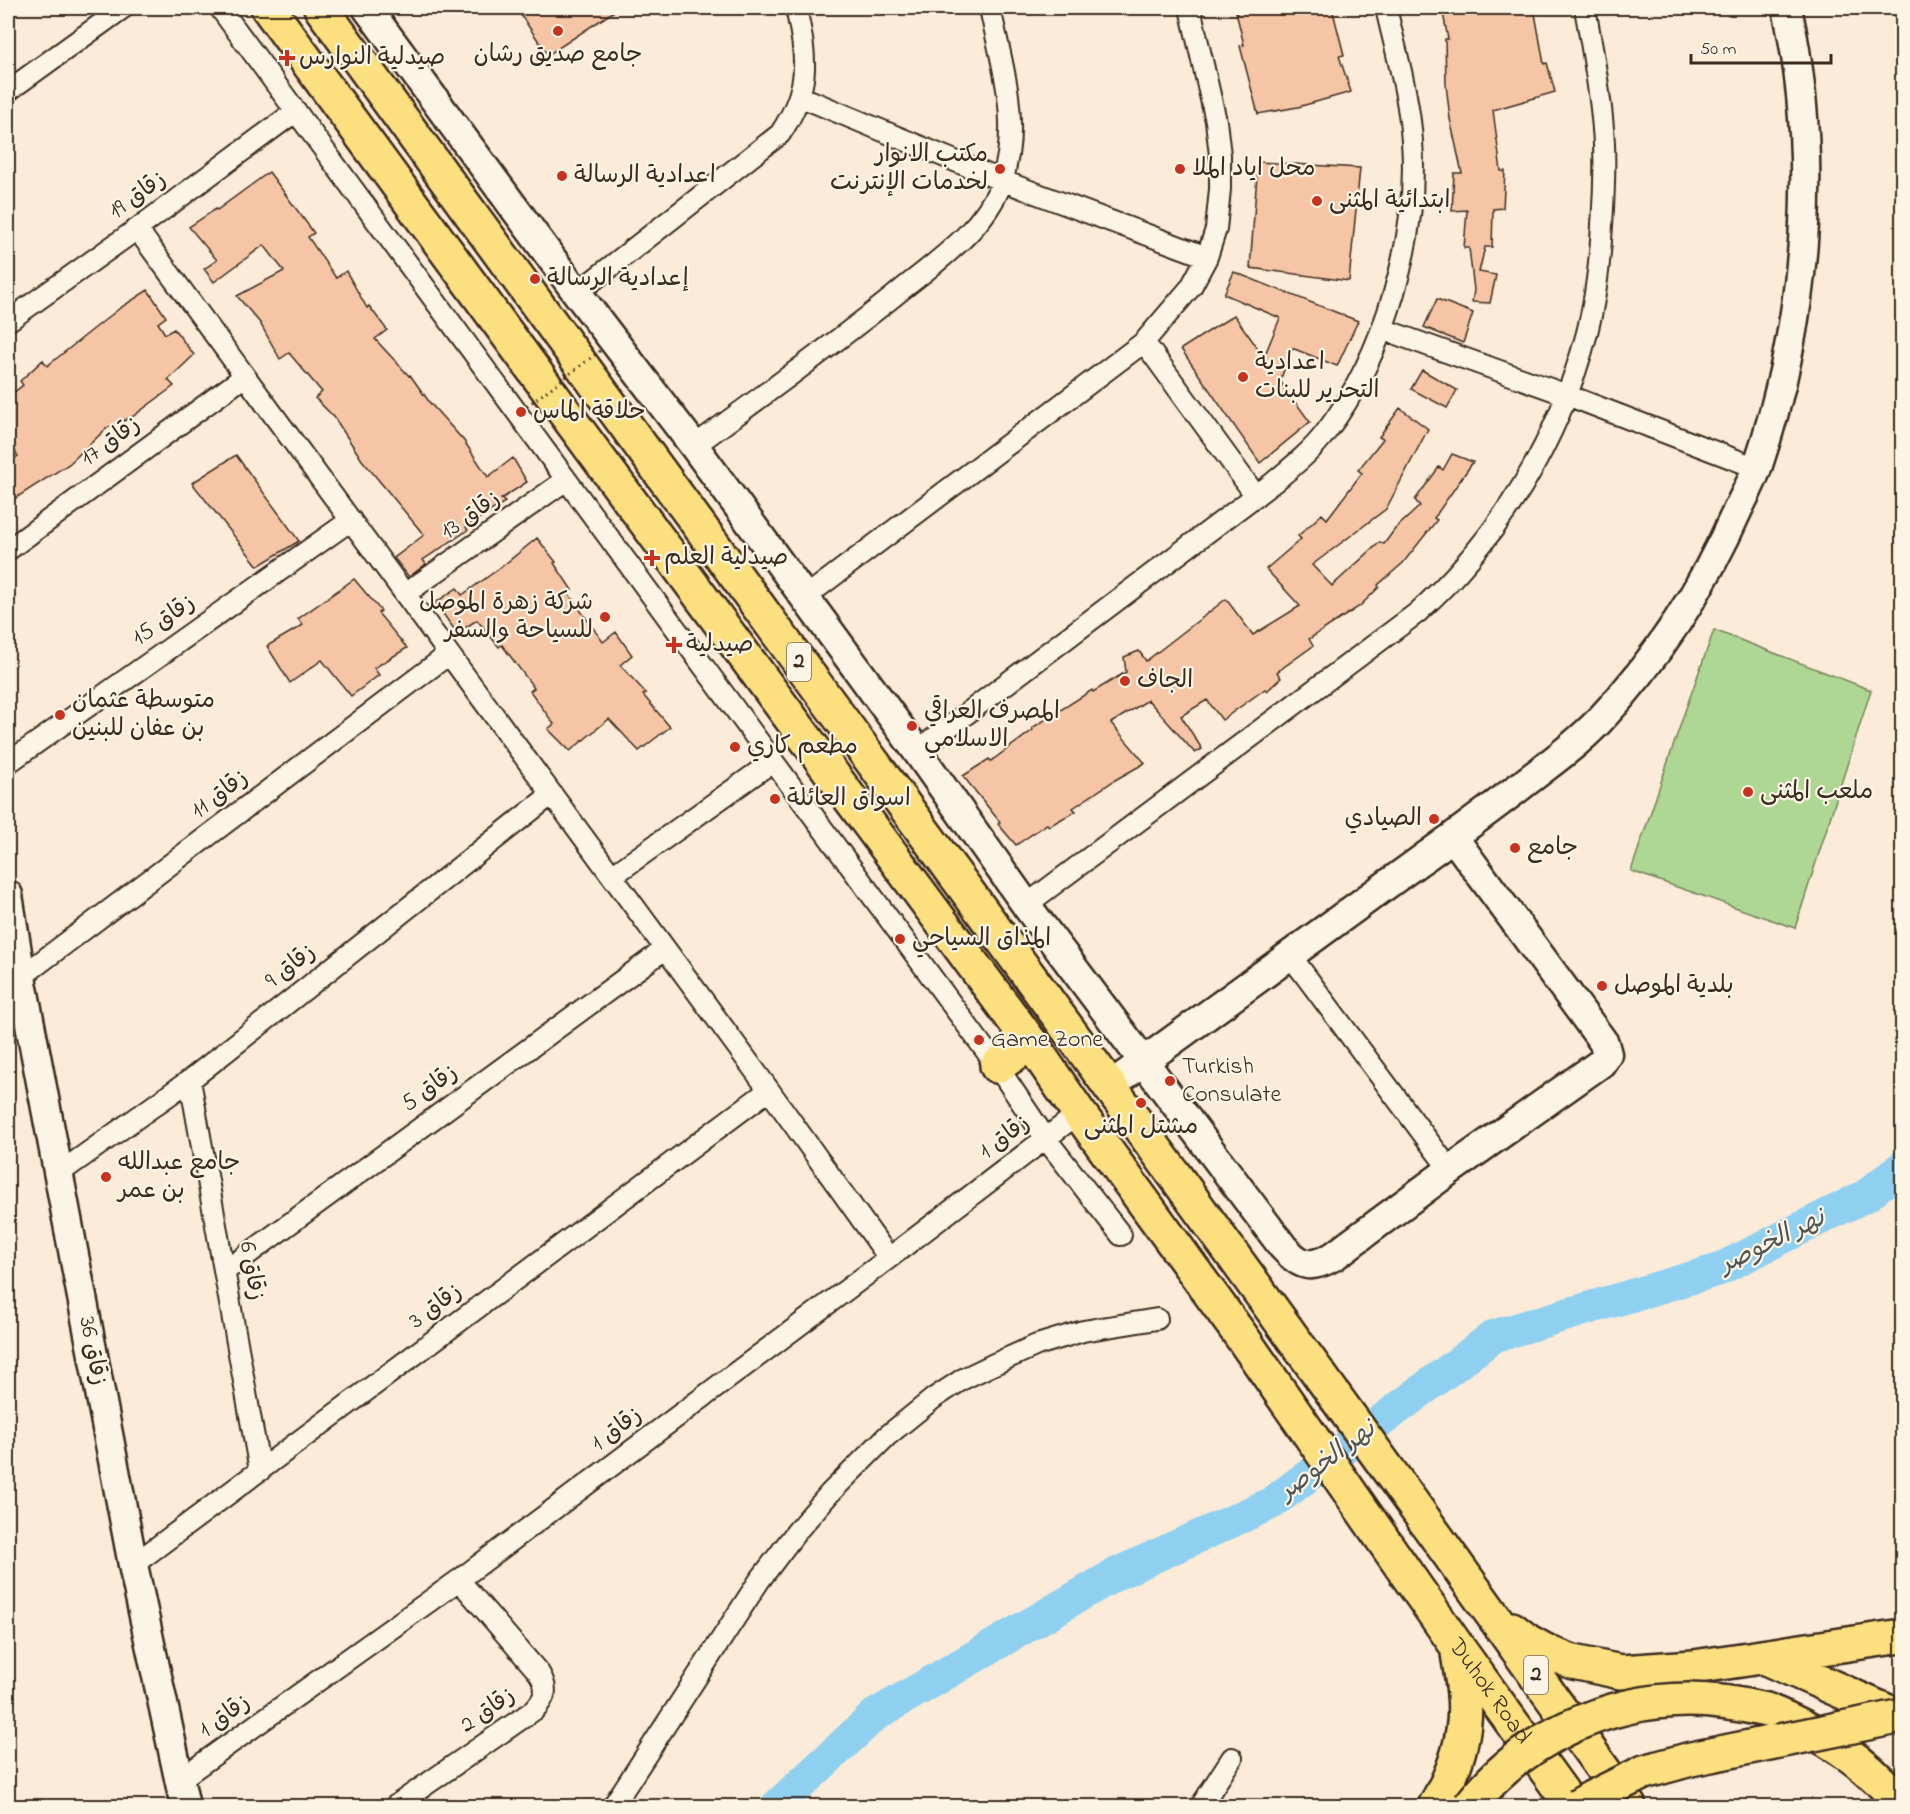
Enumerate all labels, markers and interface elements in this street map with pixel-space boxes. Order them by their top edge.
marker: جامع صديق رشان [551,24,565,38]
scale bar [1691,27,1830,65]
text: 50 m [1700,37,1737,63]
place label: جامع صديق رشان [473,38,643,73]
place label: صيدلية النوارس [299,41,445,76]
marker: صيدلية النوارس [280,51,294,65]
place label: مكتب الانوار لخدمات الإنترنت [830,138,988,201]
place label: محل اياد الملا [1192,152,1315,187]
place label: اعدادية الرسالة [574,159,716,194]
marker: مكتب الانوار لخدمات الإنترنت [993,162,1007,176]
marker: محل اياد الملا [1173,162,1187,176]
street label: زقاق 19 [102,163,174,229]
marker: اعدادية الرسالة [555,169,569,183]
place label: ابتدائية المثنى [1329,184,1450,219]
marker: ابتدائية المثنى [1310,194,1324,208]
place label: إعدادية الرسالة [547,262,689,297]
marker: إعدادية الرسالة [528,272,542,286]
place label: اعدادية التحرير للبنات [1255,346,1379,409]
marker: اعدادية التحرير للبنات [1236,370,1250,384]
place label: حلاقة الماس [533,395,646,430]
marker: حلاقة الماس [514,405,528,419]
street label: زقاق 17 [74,408,148,476]
street label: زقاق 13 [434,483,508,549]
place label: صيدلية العلم [664,541,788,576]
marker: صيدلية العلم [645,551,659,565]
street label: زقاق 15 [125,586,203,656]
place label: شركة زهرة الموصل للسياحة والسفر [419,586,593,649]
marker: شركة زهرة الموصل للسياحة والسفر [598,610,612,624]
place label: صيدلية [686,628,753,663]
marker: صيدلية [667,638,681,652]
road number: 2 [787,643,811,681]
place label: الجاف [1137,664,1193,699]
marker: الجاف [1118,674,1132,688]
place label: متوسطة عثمان بن عفان للبنين [72,684,215,747]
place label: المصرف العراقي الاسلامي [924,694,1060,759]
marker: متوسطة عثمان بن عفان للبنين [53,708,67,722]
marker: المصرف العراقي الاسلامي [905,719,919,733]
place label: مطعم كاري [747,730,858,765]
marker: مطعم كاري [728,740,742,754]
street label: زقاق 11 [184,762,256,828]
place label: ملعب المثنى [1760,775,1873,810]
place label: اسواق العائلة [787,782,911,817]
marker: ملعب المثنى [1741,785,1755,799]
marker: اسواق العائلة [768,792,782,806]
place label: الصيادي [1344,802,1422,837]
marker: الصيادي [1427,812,1441,826]
place label: جامع [1527,831,1578,866]
marker: جامع [1508,841,1522,855]
place label: المذاق السياحي [912,922,1051,958]
marker: المذاق السياحي [893,932,907,946]
street label: زقاق 9 [258,936,324,998]
place label: بلدية الموصل [1614,969,1734,1004]
marker: بلدية الموصل [1595,979,1609,993]
place label: Game Zone [991,1023,1103,1058]
marker: Game Zone [972,1033,986,1047]
place label: Turkish Consulate [1182,1050,1281,1113]
street label: زقاق 5 [394,1056,466,1122]
marker: Turkish Consulate [1163,1074,1177,1088]
marker: مشتل المثنى [1134,1096,1148,1110]
street label: زقاق 1 [972,1107,1038,1169]
place label: مشتل المثنى [1084,1110,1198,1145]
place label: جامع عبدالله بن عمر [116,1146,240,1209]
marker: جامع عبدالله بن عمر [99,1170,113,1184]
water label: نهر الخوصر [1711,1199,1835,1285]
street label: زقاق 6 [229,1239,273,1303]
street label: زقاق 3 [402,1275,470,1339]
street label: زقاق 36 [68,1314,116,1388]
street label: زقاق 1 [584,1399,650,1461]
water label: نهر الخوصر [1269,1410,1387,1512]
street label: Duhok Road [1439,1630,1540,1752]
road number: 2 [1524,1656,1548,1694]
street label: زقاق 2 [453,1679,523,1743]
street label: زقاق 1 [192,1686,258,1748]

